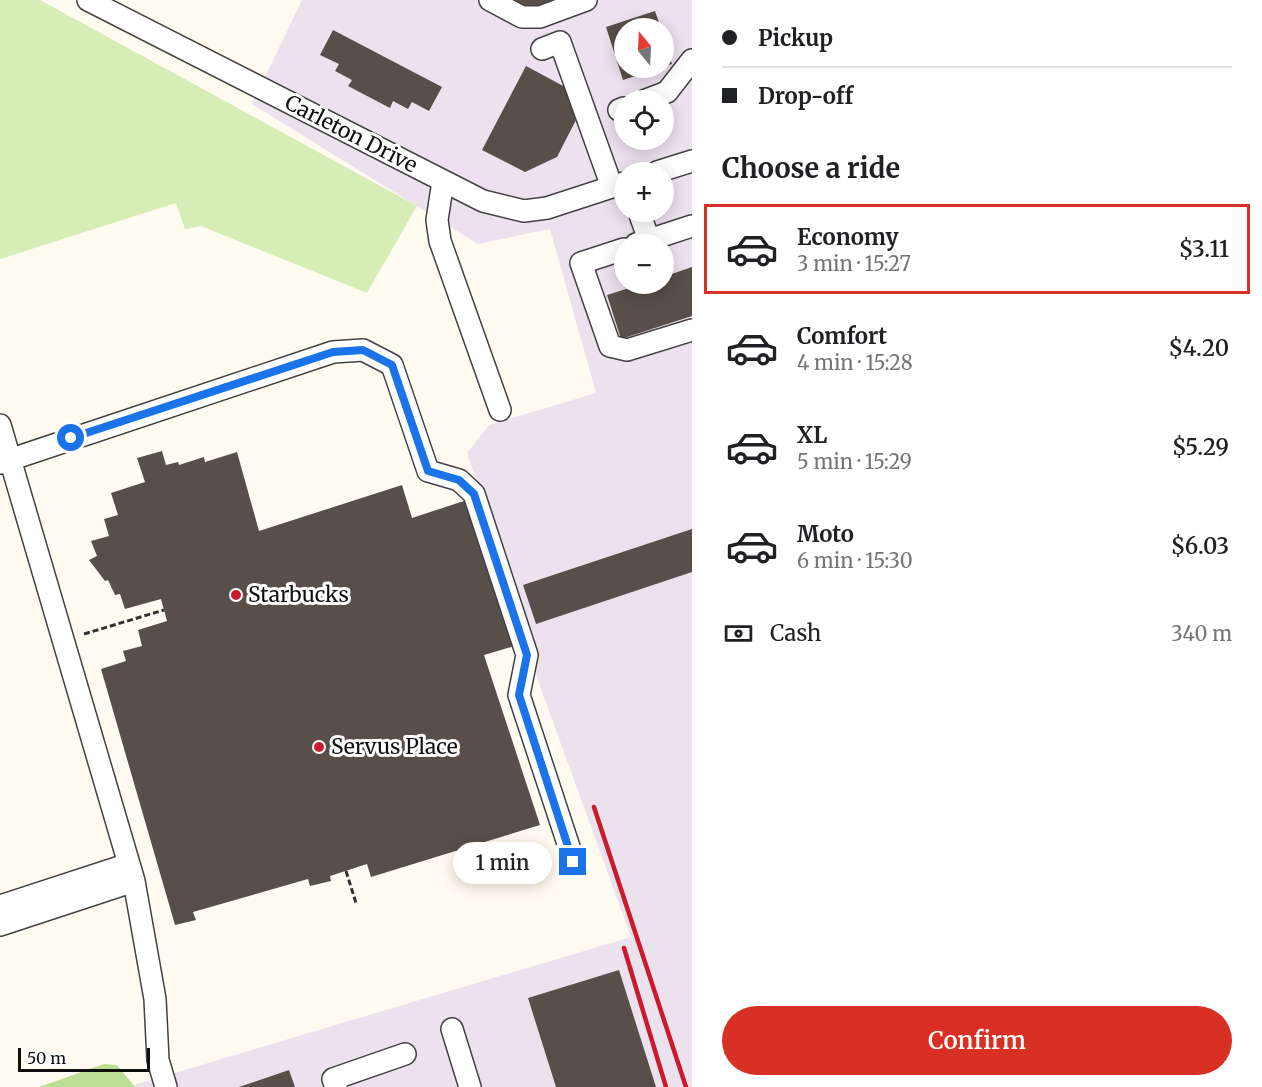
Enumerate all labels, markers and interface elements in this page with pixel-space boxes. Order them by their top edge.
north arrow [614,18,674,78]
map controls [614,18,674,294]
text: Pickup [758,24,833,52]
text: Drop-off [758,82,853,110]
street label: Carleton Drive [281,89,422,179]
button: locate [614,90,674,150]
text: Choose a ride [722,151,900,185]
button: + [614,162,674,222]
icon: car [725,222,779,276]
text: Economy [797,223,898,251]
button: − [614,234,674,294]
text: $3.11 [1179,235,1229,263]
text: 3 min · 15:27 [797,251,911,276]
icon: car [725,321,779,375]
text: Comfort [797,322,887,350]
text: $4.20 [1168,334,1229,362]
text: 4 min · 15:28 [797,350,913,375]
icon: car [725,420,779,474]
text: XL [797,421,827,449]
route start [57,424,84,451]
text: $5.29 [1172,433,1229,461]
text: 5 min · 15:29 [797,449,912,474]
icon: car [725,519,779,573]
text: Moto [797,520,854,548]
text: $6.03 [1171,532,1229,560]
text: 6 min · 15:30 [797,548,913,573]
place label: Starbucks [248,581,349,608]
marker: Starbucks [229,588,243,602]
icon: cash [722,617,755,650]
text: Cash [770,619,821,647]
text: 340 m [1171,621,1232,646]
place label: Servus Place [331,733,458,760]
marker: Servus Place [312,740,326,754]
callout: 1 min [453,841,552,883]
route end [559,848,586,875]
text: 1 min [476,850,529,875]
button: Confirm [722,1006,1232,1075]
scale bar [18,1045,150,1072]
text: 50 m [27,1048,66,1068]

